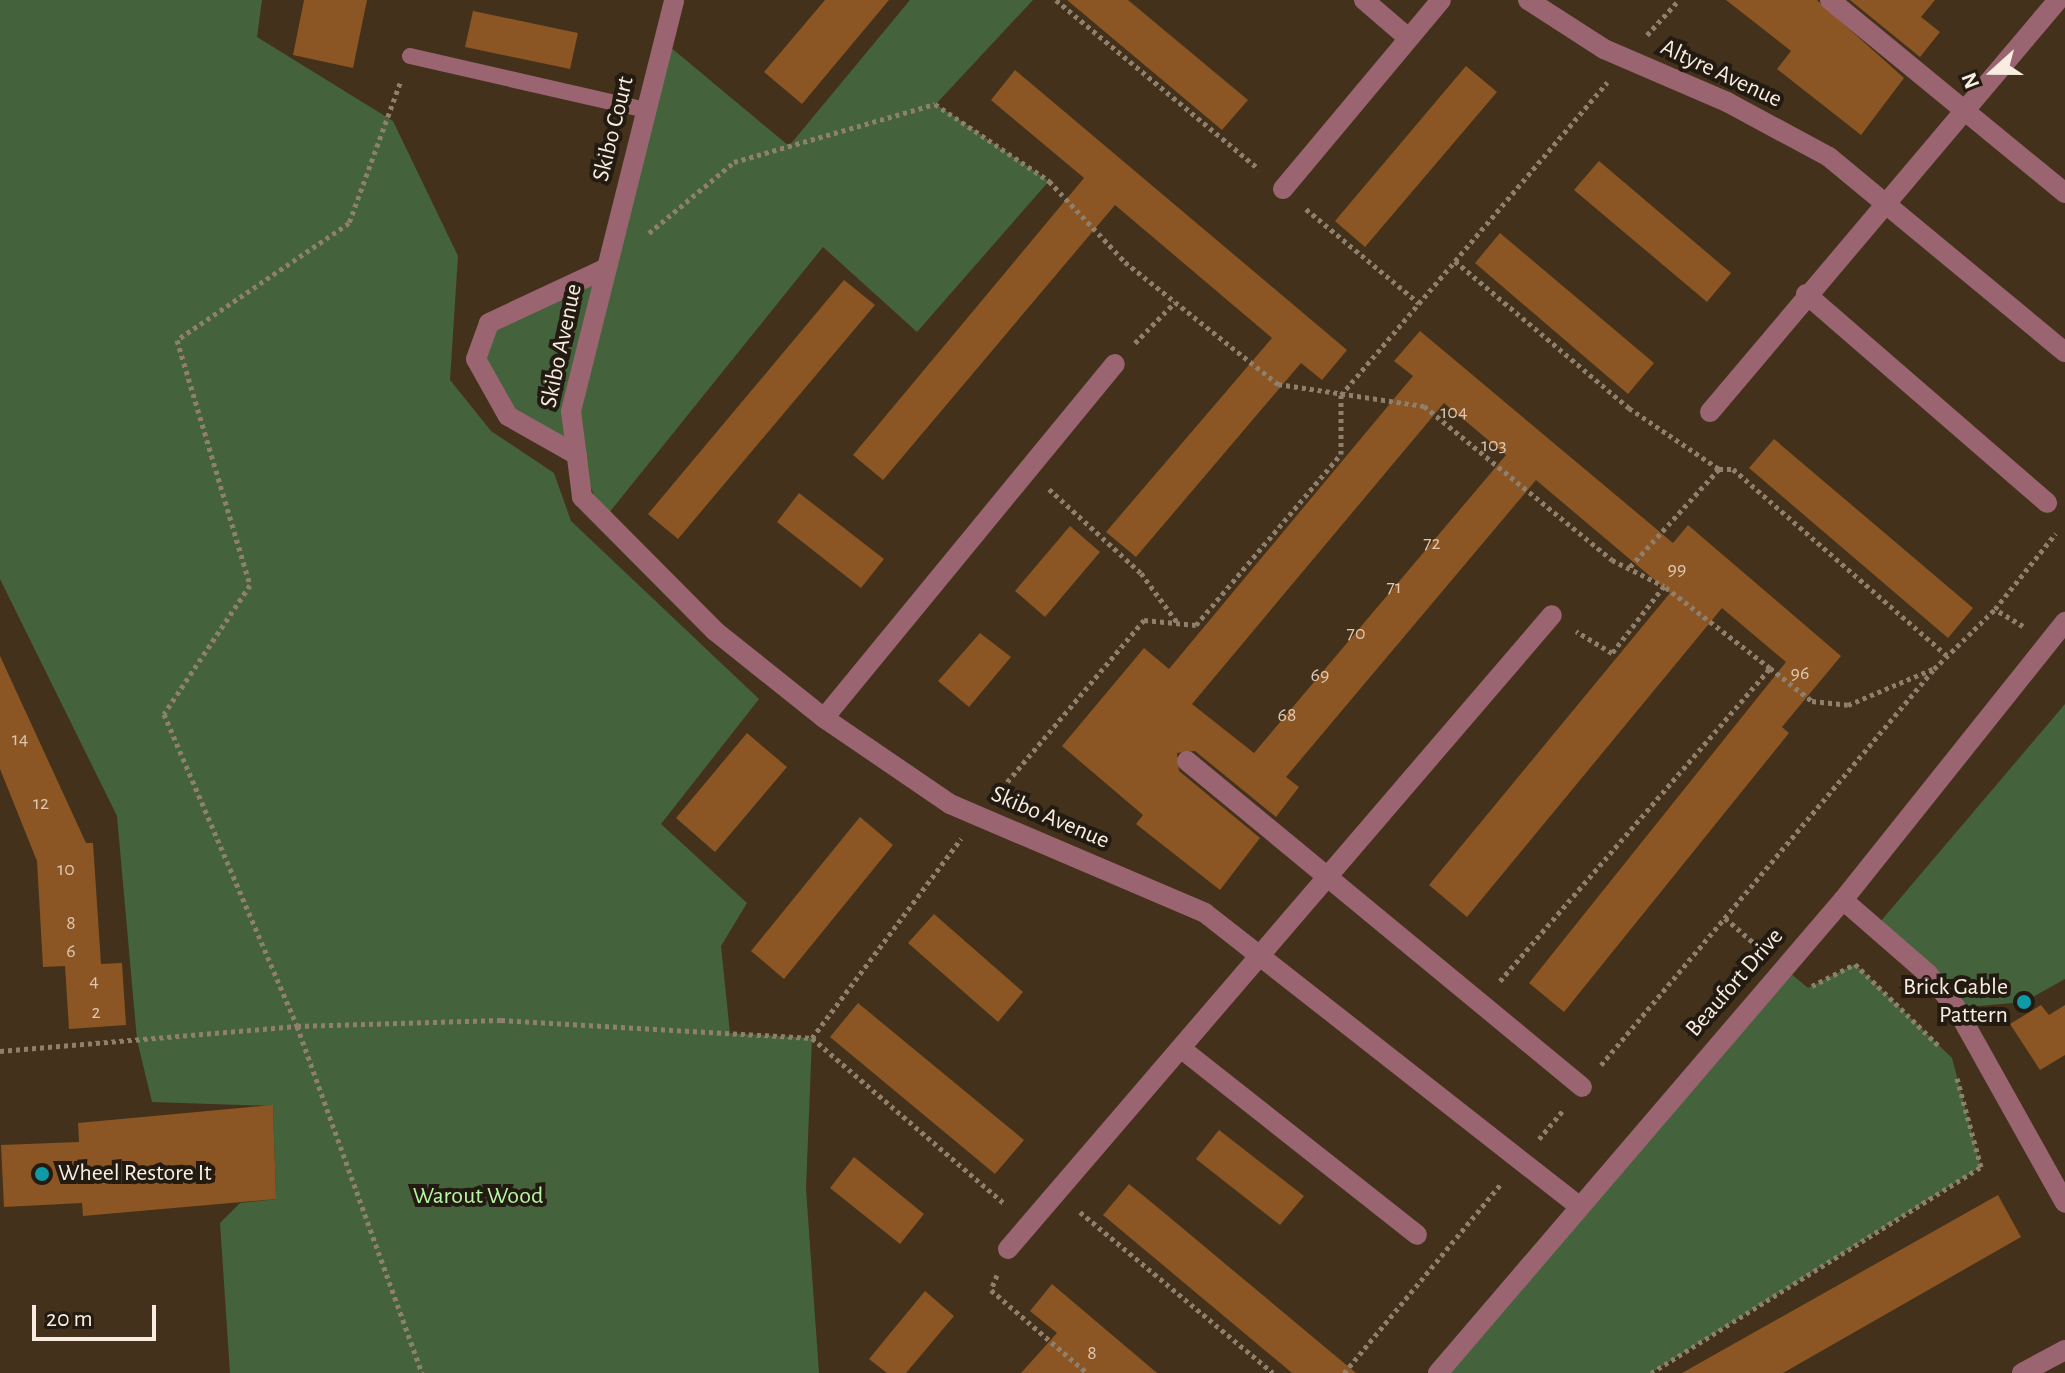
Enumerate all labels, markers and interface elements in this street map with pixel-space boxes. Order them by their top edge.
north arrow [1953,32,2033,112]
street label: Altyre Avenue [1656,33,1786,115]
text: N [1958,70,1984,92]
street label: Skibo Court [587,74,641,184]
street label: Skibo Avenue [535,281,589,411]
house number: 104 [1440,400,1468,424]
house number: 103 [1481,433,1507,457]
house number: 72 [1423,531,1441,555]
house number: 99 [1668,557,1686,581]
house number: 71 [1386,575,1402,599]
house number: 70 [1347,621,1365,645]
house number: 96 [1791,661,1809,685]
house number: 69 [1311,663,1329,687]
house number: 68 [1278,703,1296,727]
house number: 14 [12,727,28,751]
street label: Skibo Avenue [986,780,1114,856]
house number: 12 [33,791,49,815]
house number: 10 [57,857,75,881]
house number: 8 [66,911,76,935]
street label: Beaufort Drive [1680,923,1790,1043]
house number: 6 [66,939,76,963]
house number: 4 [89,969,99,993]
place label: Brick Gable Pattern [1903,974,2008,1030]
marker: Brick Gable Pattern [2015,993,2033,1011]
house number: 2 [91,1000,101,1024]
place label: Wheel Restore It [58,1160,212,1188]
marker: Wheel Restore It [33,1165,51,1183]
park label: Warout Wood [413,1183,543,1211]
scale bar [36,1289,160,1339]
text: 20 m [46,1307,93,1331]
house number: 8 [1087,1341,1097,1365]

